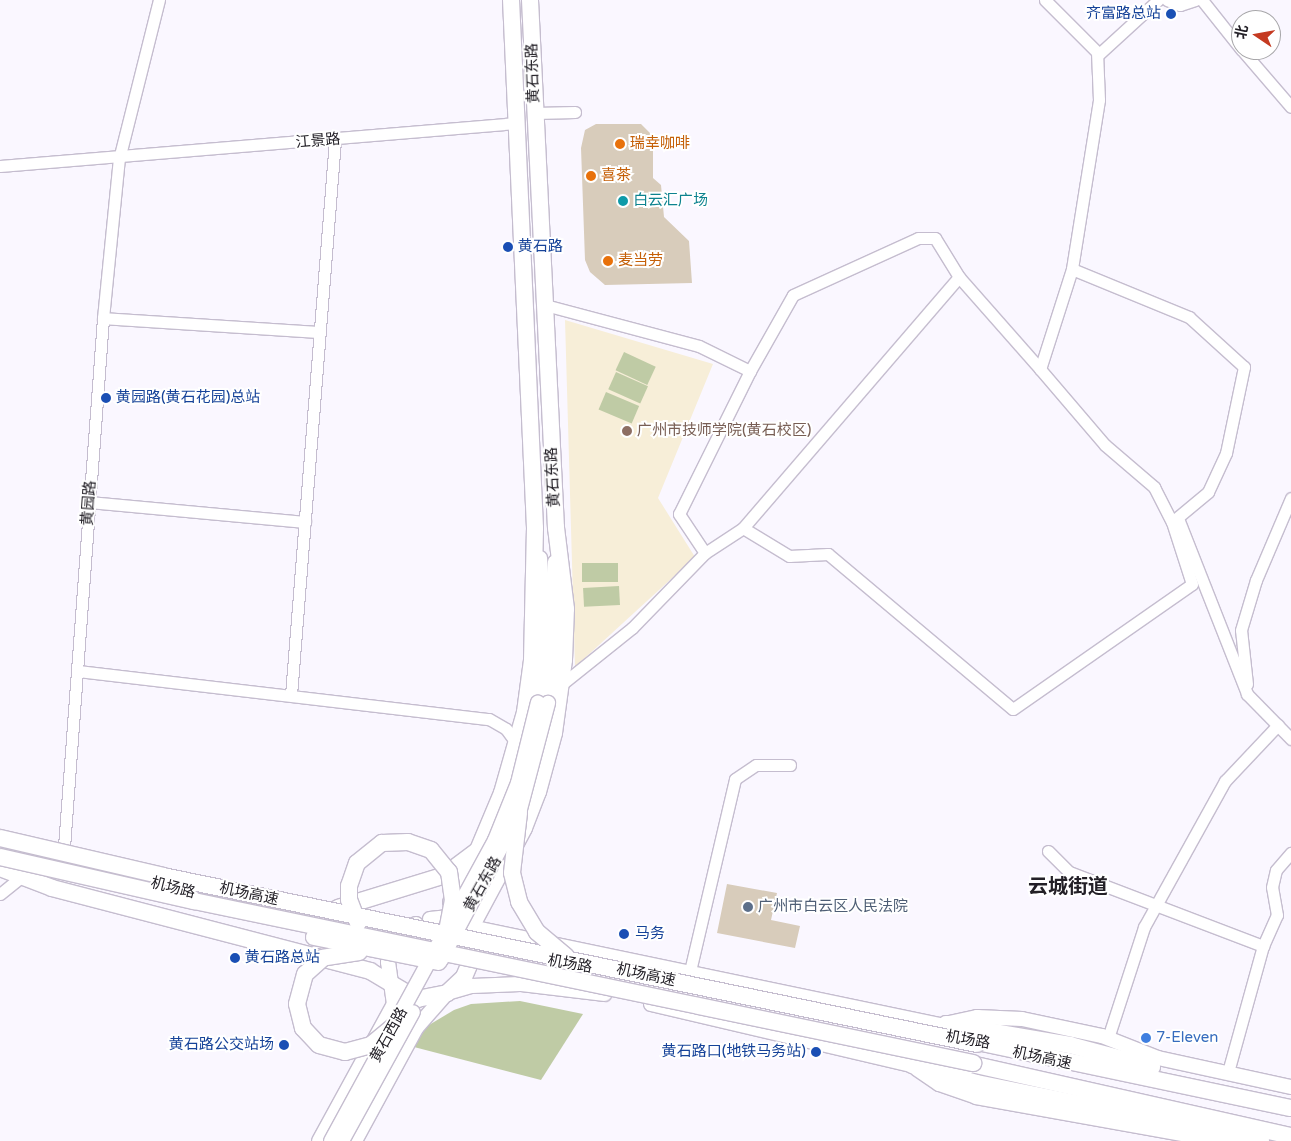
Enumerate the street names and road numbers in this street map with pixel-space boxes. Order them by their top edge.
street label: 黄石东路 [523,43,543,103]
street label: 江景路 [295,130,341,152]
street label: 黄石东路 [542,447,564,507]
street label: 黄园路 [78,480,100,526]
street label: 黄石东路 [461,853,505,915]
street label: 机场路 [149,874,197,902]
street label: 机场高速 [218,879,280,909]
street label: 机场路 [546,951,594,977]
street label: 机场高速 [615,960,677,990]
street label: 黄石西路 [367,1004,411,1066]
street label: 机场路 [944,1027,992,1053]
street label: 机场高速 [1011,1043,1073,1073]

